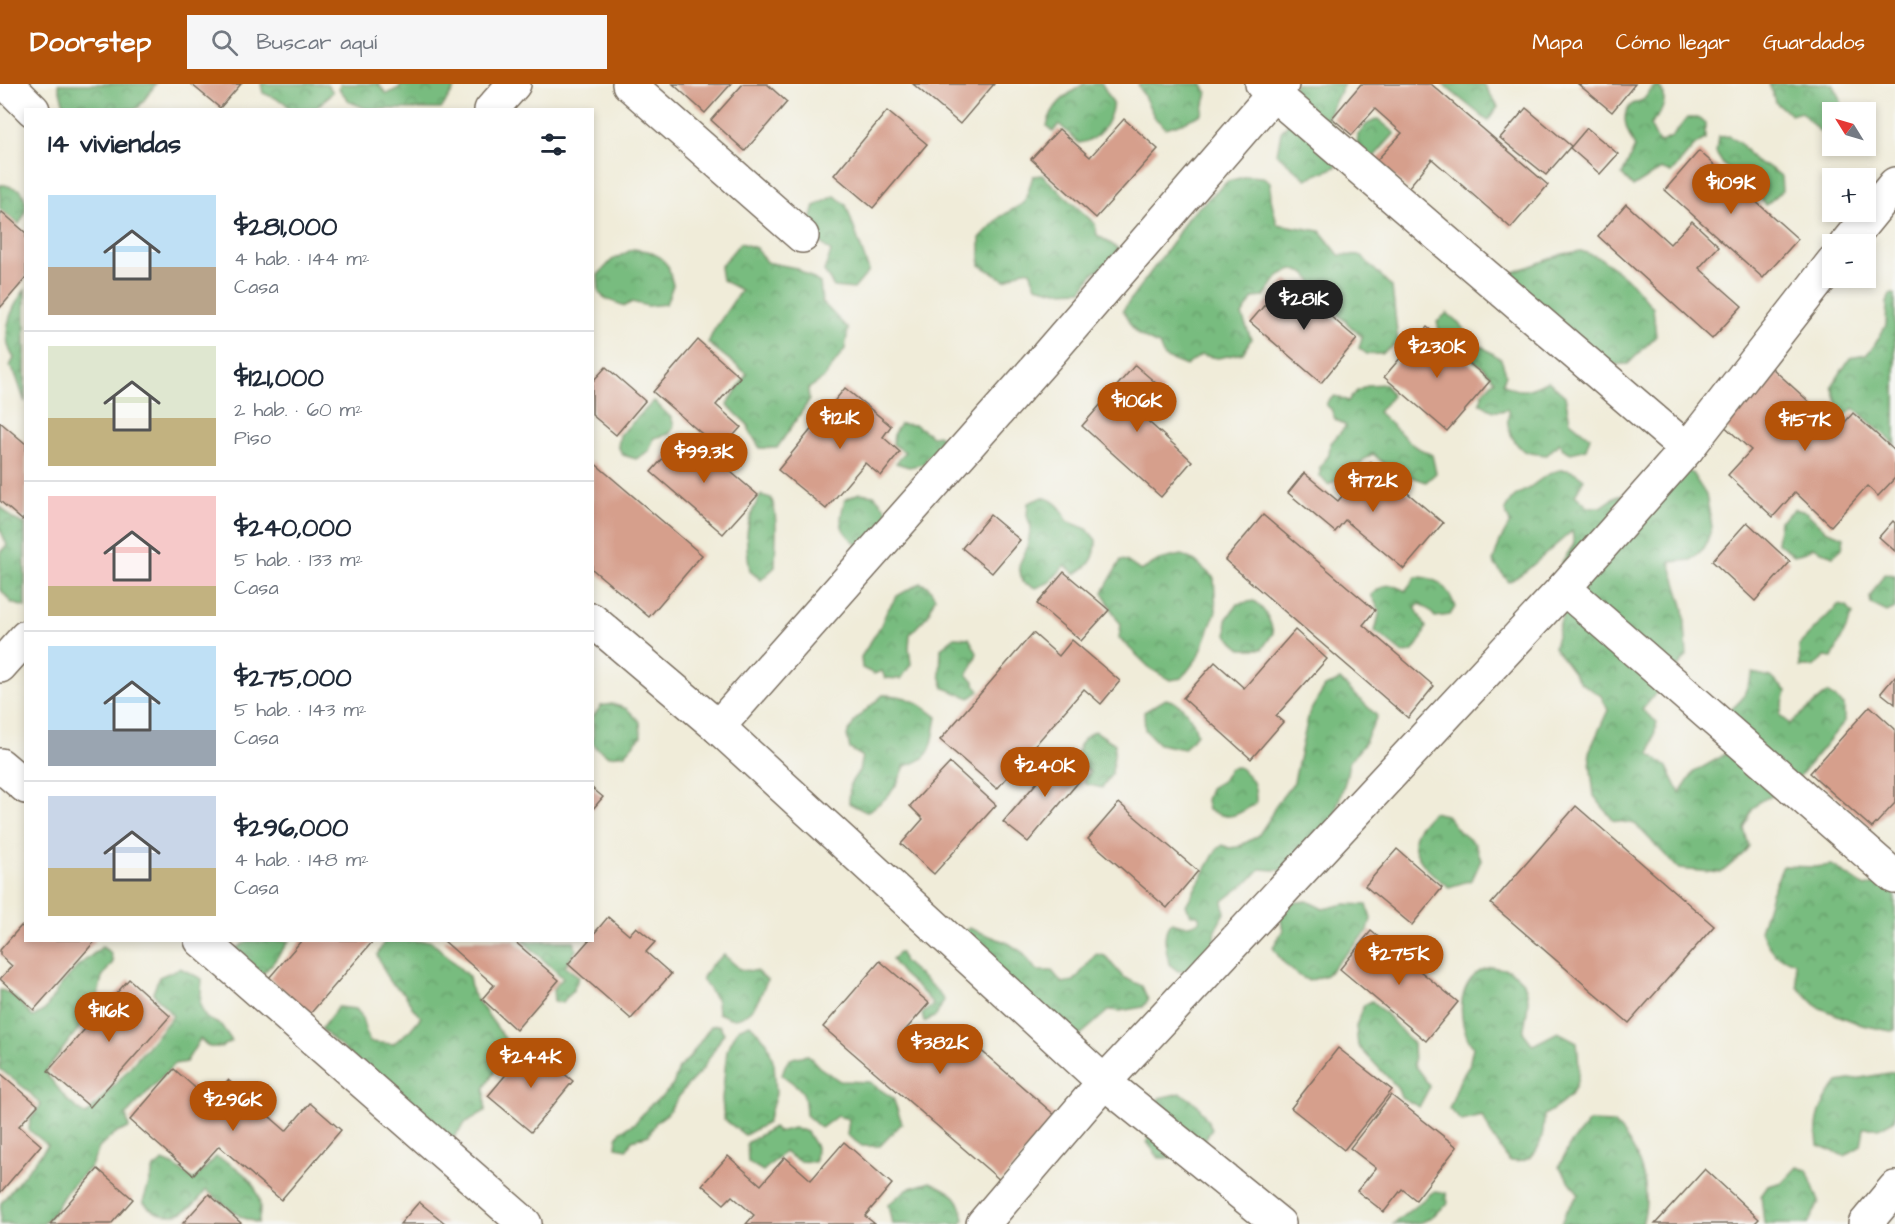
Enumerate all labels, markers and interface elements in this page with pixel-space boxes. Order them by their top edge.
search box [187,15,607,69]
text: Doorstep [30,23,151,62]
icon: search [208,26,241,59]
text: Buscar aquí [256,27,377,58]
text: Mapa [1532,28,1583,57]
text: Cómo llegar [1616,28,1730,57]
text: Guardados [1763,28,1865,57]
north arrow [1822,102,1876,156]
map controls [1822,102,1876,288]
text: 14 viviendas [48,126,181,162]
icon: filters [537,128,570,161]
pin: $109K [1689,164,1773,215]
button: + [1822,168,1876,222]
text: $109K [1706,169,1756,197]
text: $281,000 [234,209,337,245]
icon: home [96,219,168,291]
button: − [1822,234,1876,288]
text: 4 hab. · 144 m² [234,245,369,273]
text: Casa [234,273,279,301]
pin: $281K [1262,280,1346,331]
text: $281K [1279,285,1329,313]
pin: $230K [1395,328,1479,379]
text: $230K [1408,333,1466,361]
text: $121,000 [234,360,324,396]
icon: home [96,370,168,442]
pin: $106K [1095,382,1179,433]
text: $106K [1112,387,1162,415]
text: 2 hab. · 60 m² [234,396,363,424]
pin: $121K [798,399,882,450]
pin: $157K [1763,401,1847,452]
text: $121K [820,404,860,432]
text: $157K [1779,406,1831,434]
text: Piso [234,424,271,452]
pin: $99.3K [655,433,753,484]
text: $99.3K [674,438,734,466]
pin: $172K [1331,462,1415,513]
text: $172K [1348,467,1398,495]
text: $240,000 [234,510,351,546]
icon: home [96,520,168,592]
text: 5 hab. · 133 m² [234,546,363,574]
text: Casa [234,574,279,602]
text: $275,000 [234,660,352,696]
icon: home [96,670,168,742]
text: 5 hab. · 143 m² [234,696,367,724]
text: Casa [234,724,279,752]
pin: $240K [1003,747,1087,798]
text: $240K [1015,752,1075,780]
text: $296,000 [234,810,348,846]
icon: home [96,820,168,892]
text: 4 hab. · 148 m² [234,846,369,874]
text: Casa [234,874,279,902]
pin: $275K [1357,935,1441,986]
text: $275K [1368,940,1430,968]
pin: $116K [67,992,151,1043]
text: $116K [89,997,129,1025]
pin: $382K [898,1024,982,1075]
text: $382K [911,1029,969,1057]
pin: $244K [489,1038,573,1089]
text: $244K [500,1043,562,1071]
pin: $296K [191,1081,275,1132]
text: $296K [204,1086,262,1114]

